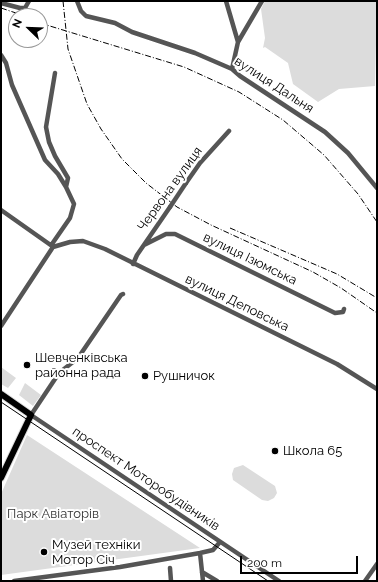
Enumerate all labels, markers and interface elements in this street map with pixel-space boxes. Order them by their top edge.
north arrow [8,8,48,48]
text: N [10,17,25,30]
street label: вулиця Дальня [231,54,317,116]
street label: Червона вулиця [134,144,206,234]
street label: вулиця Ізюмська [201,230,299,288]
street label: вулиця Деповська [183,271,291,335]
place label: Шевченківська районна рада [35,350,128,381]
marker: Шевченківська районна рада [22,360,32,370]
place label: Рушничок [153,368,215,384]
marker: Рушничок [140,371,150,381]
street label: проспект Моторобудівників [69,424,223,534]
place label: Школа 65 [283,443,342,459]
marker: Школа 65 [270,446,280,456]
park label: Парк Авіаторів [7,506,99,522]
place label: Музей техніки Мотор Січ [52,537,140,568]
marker: Музей техніки Мотор Січ [39,547,49,557]
scale bar [242,548,360,574]
text: 200 m [247,556,282,570]

